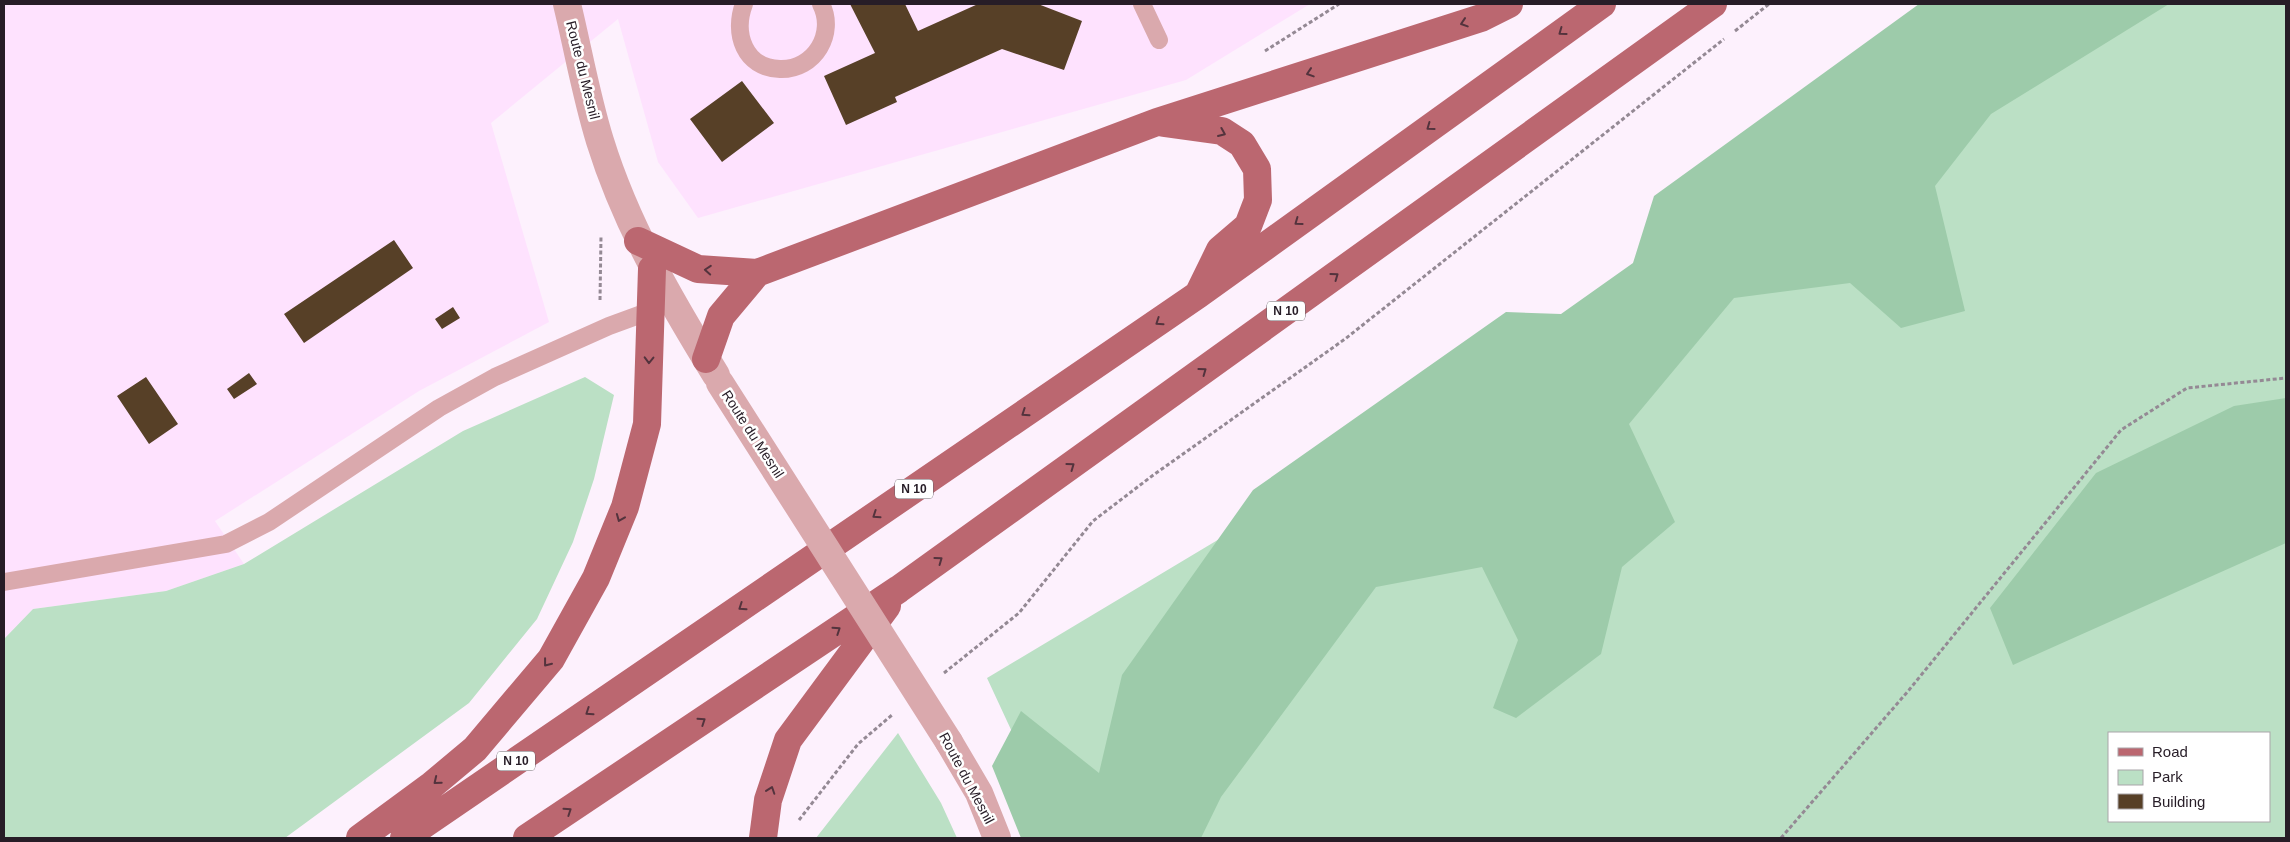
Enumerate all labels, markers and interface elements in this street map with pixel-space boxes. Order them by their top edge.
one-way arrow [1461,17,1469,27]
street label: Route du Mesnil [563,19,603,121]
one-way arrow [1558,26,1568,35]
one-way arrow [1306,67,1314,77]
one-way arrow [1426,121,1436,130]
one-way arrow [1217,127,1226,137]
one-way arrow [1295,216,1304,225]
one-way arrow [704,264,712,275]
one-way arrow [1329,273,1338,282]
road number: N 10 [1267,302,1305,321]
one-way arrow [1155,315,1164,325]
one-way arrow [644,356,654,364]
one-way arrow [1197,368,1206,377]
street label: Route du Mesnil [719,387,787,481]
one-way arrow [1021,407,1030,416]
one-way arrow [1065,463,1074,472]
road number: N 10 [895,479,933,498]
one-way arrow [872,509,882,518]
one-way arrow [616,514,626,522]
one-way arrow [933,557,942,567]
one-way arrow [738,601,748,610]
one-way arrow [832,627,841,636]
one-way arrow [544,657,553,667]
one-way arrow [585,706,594,715]
one-way arrow [697,717,706,727]
street label: Route du Mesnil [936,730,998,826]
legend [2108,732,2270,822]
text: Road [2152,743,2188,760]
road number: N 10 [497,751,535,770]
text: Park [2152,768,2183,785]
one-way arrow [433,776,442,785]
one-way arrow [765,787,775,795]
text: Building [2152,793,2205,810]
one-way arrow [562,808,571,817]

